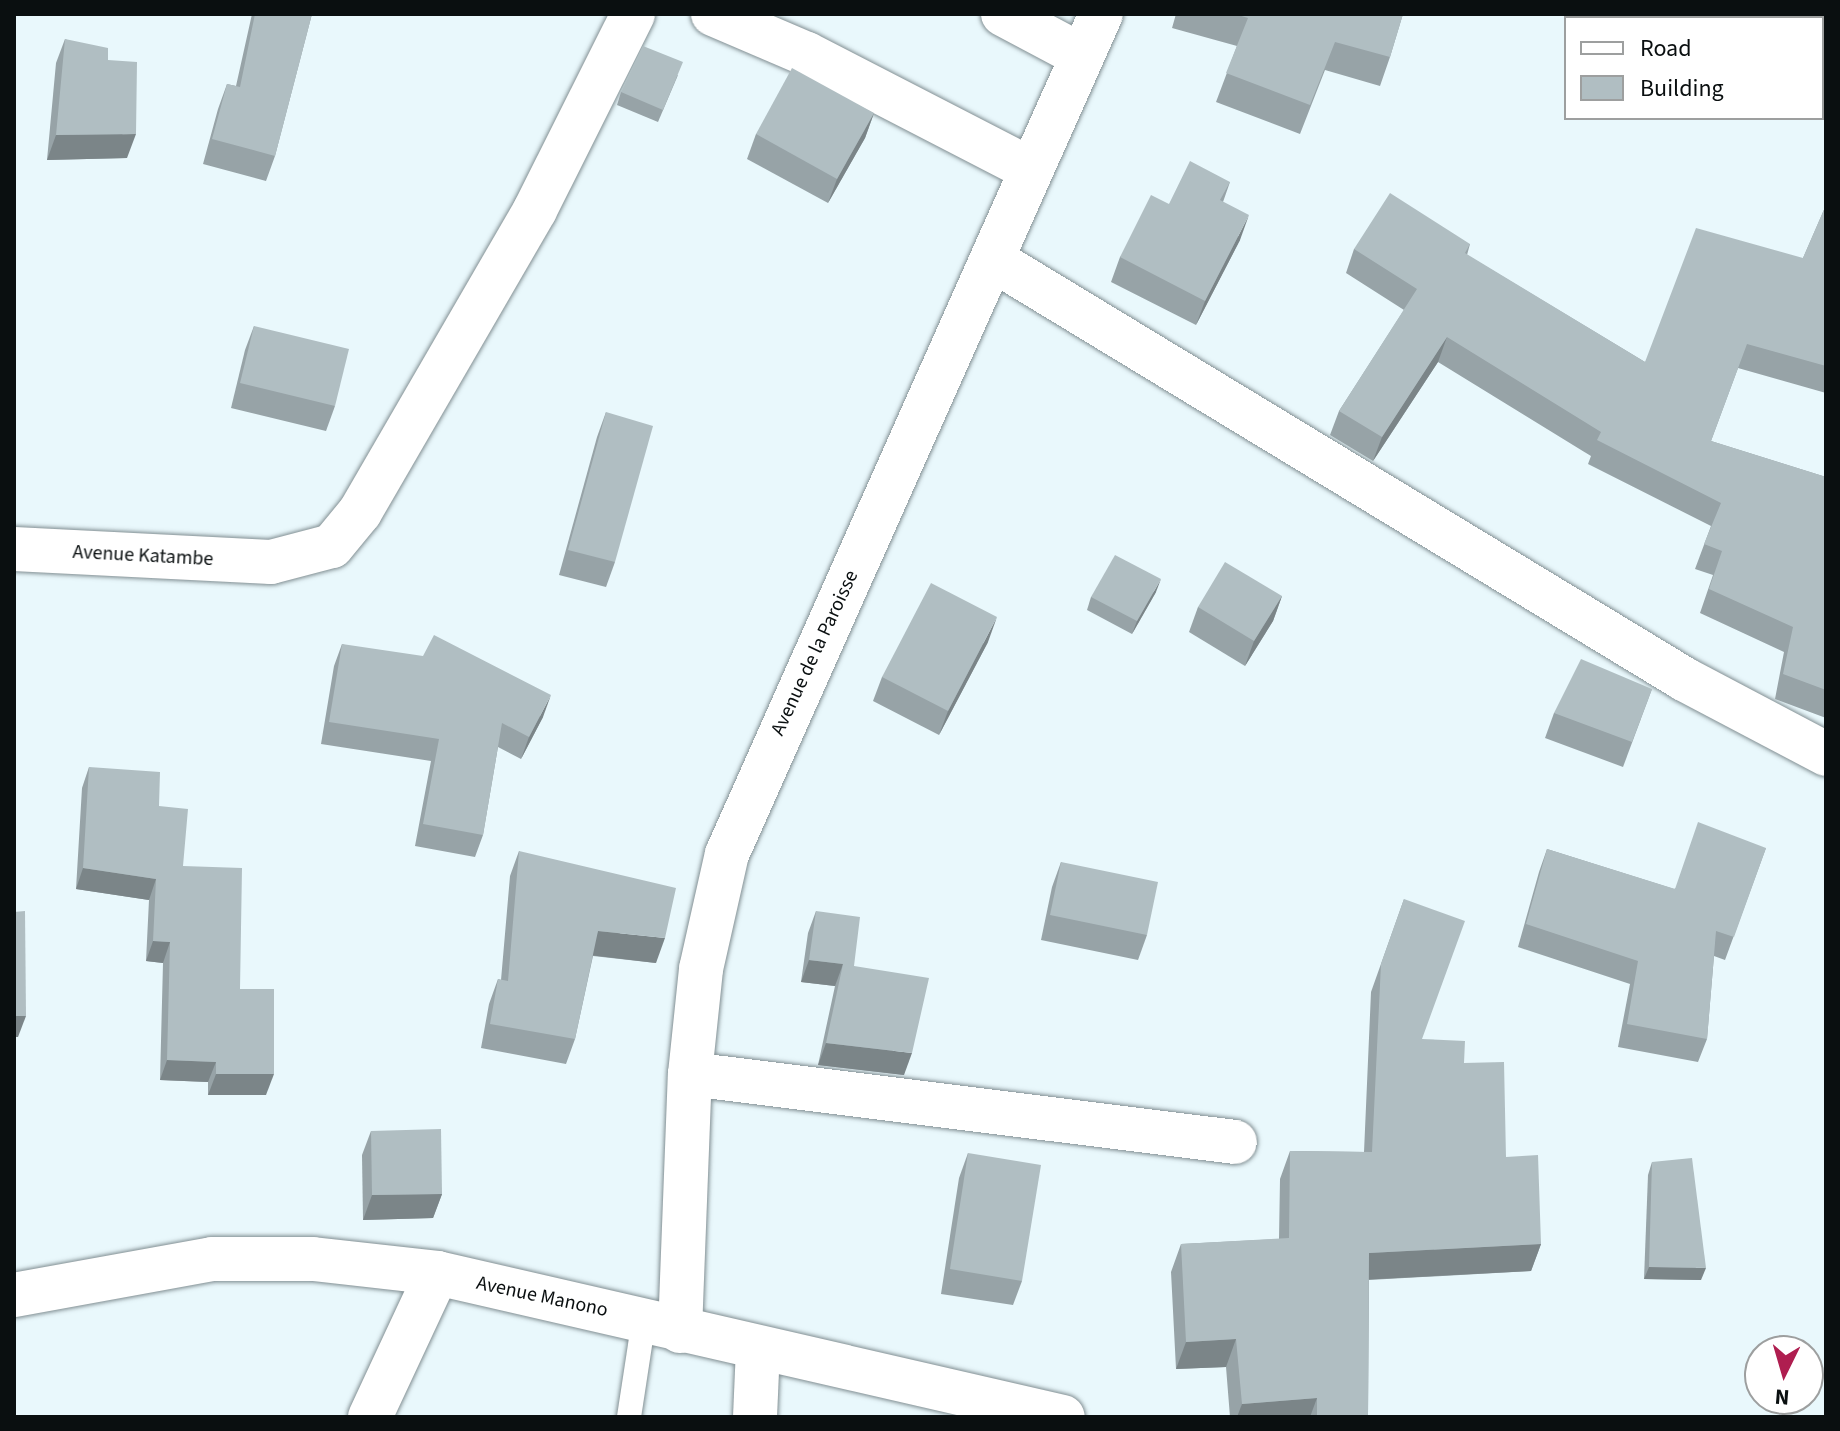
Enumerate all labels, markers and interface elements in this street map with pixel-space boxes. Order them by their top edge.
legend [1564,16,1824,120]
text: Road [1640,31,1692,66]
text: Building [1640,71,1724,106]
street label: Avenue Katambe [72,540,214,572]
street label: Avenue de la Paroisse [766,567,864,739]
street label: Avenue Manono [474,1271,610,1323]
north arrow [1744,1335,1824,1415]
text: N [1773,1380,1791,1413]

